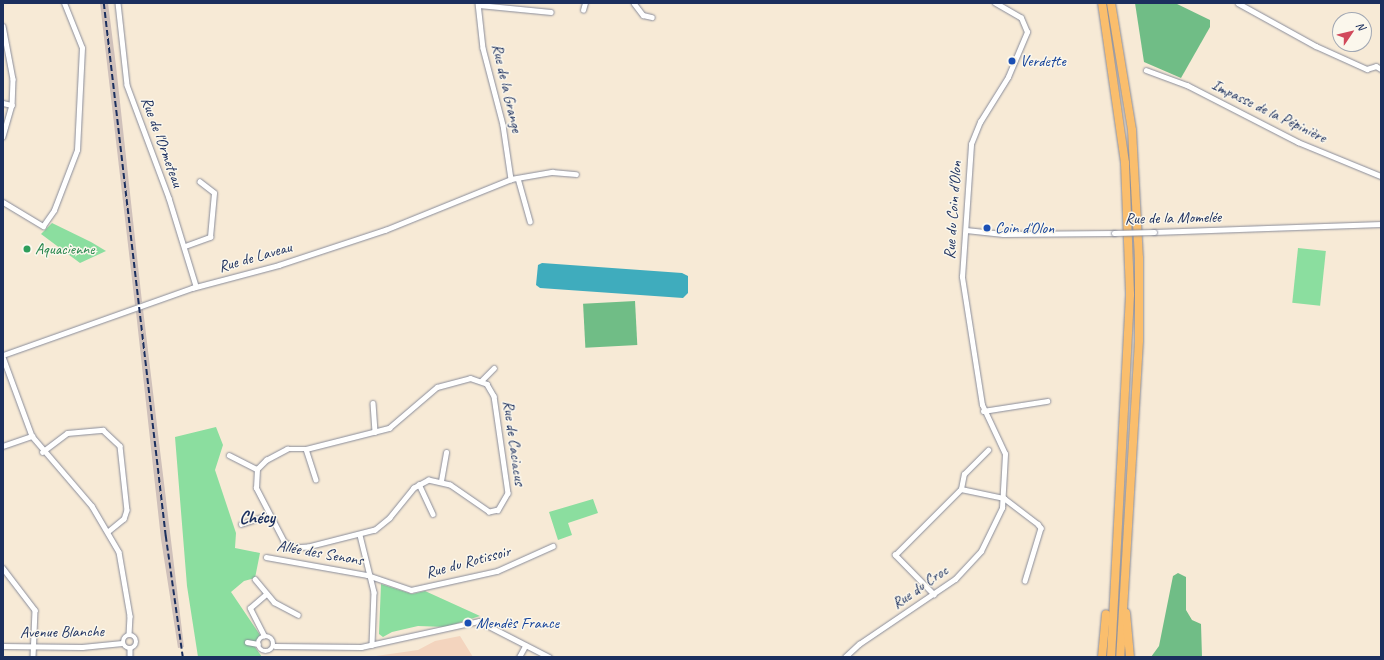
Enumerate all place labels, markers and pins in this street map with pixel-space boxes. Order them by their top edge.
place label: Verdette [1020,51,1066,71]
marker: Verdette [1007,56,1017,66]
place label: Coin d'Olon [995,218,1054,238]
marker: Coin d'Olon [982,223,992,233]
place label: Aquacienne [35,239,94,259]
marker: Aquacienne [22,244,32,254]
place label: Mendès France [476,613,559,633]
marker: Mendès France [463,618,473,628]

